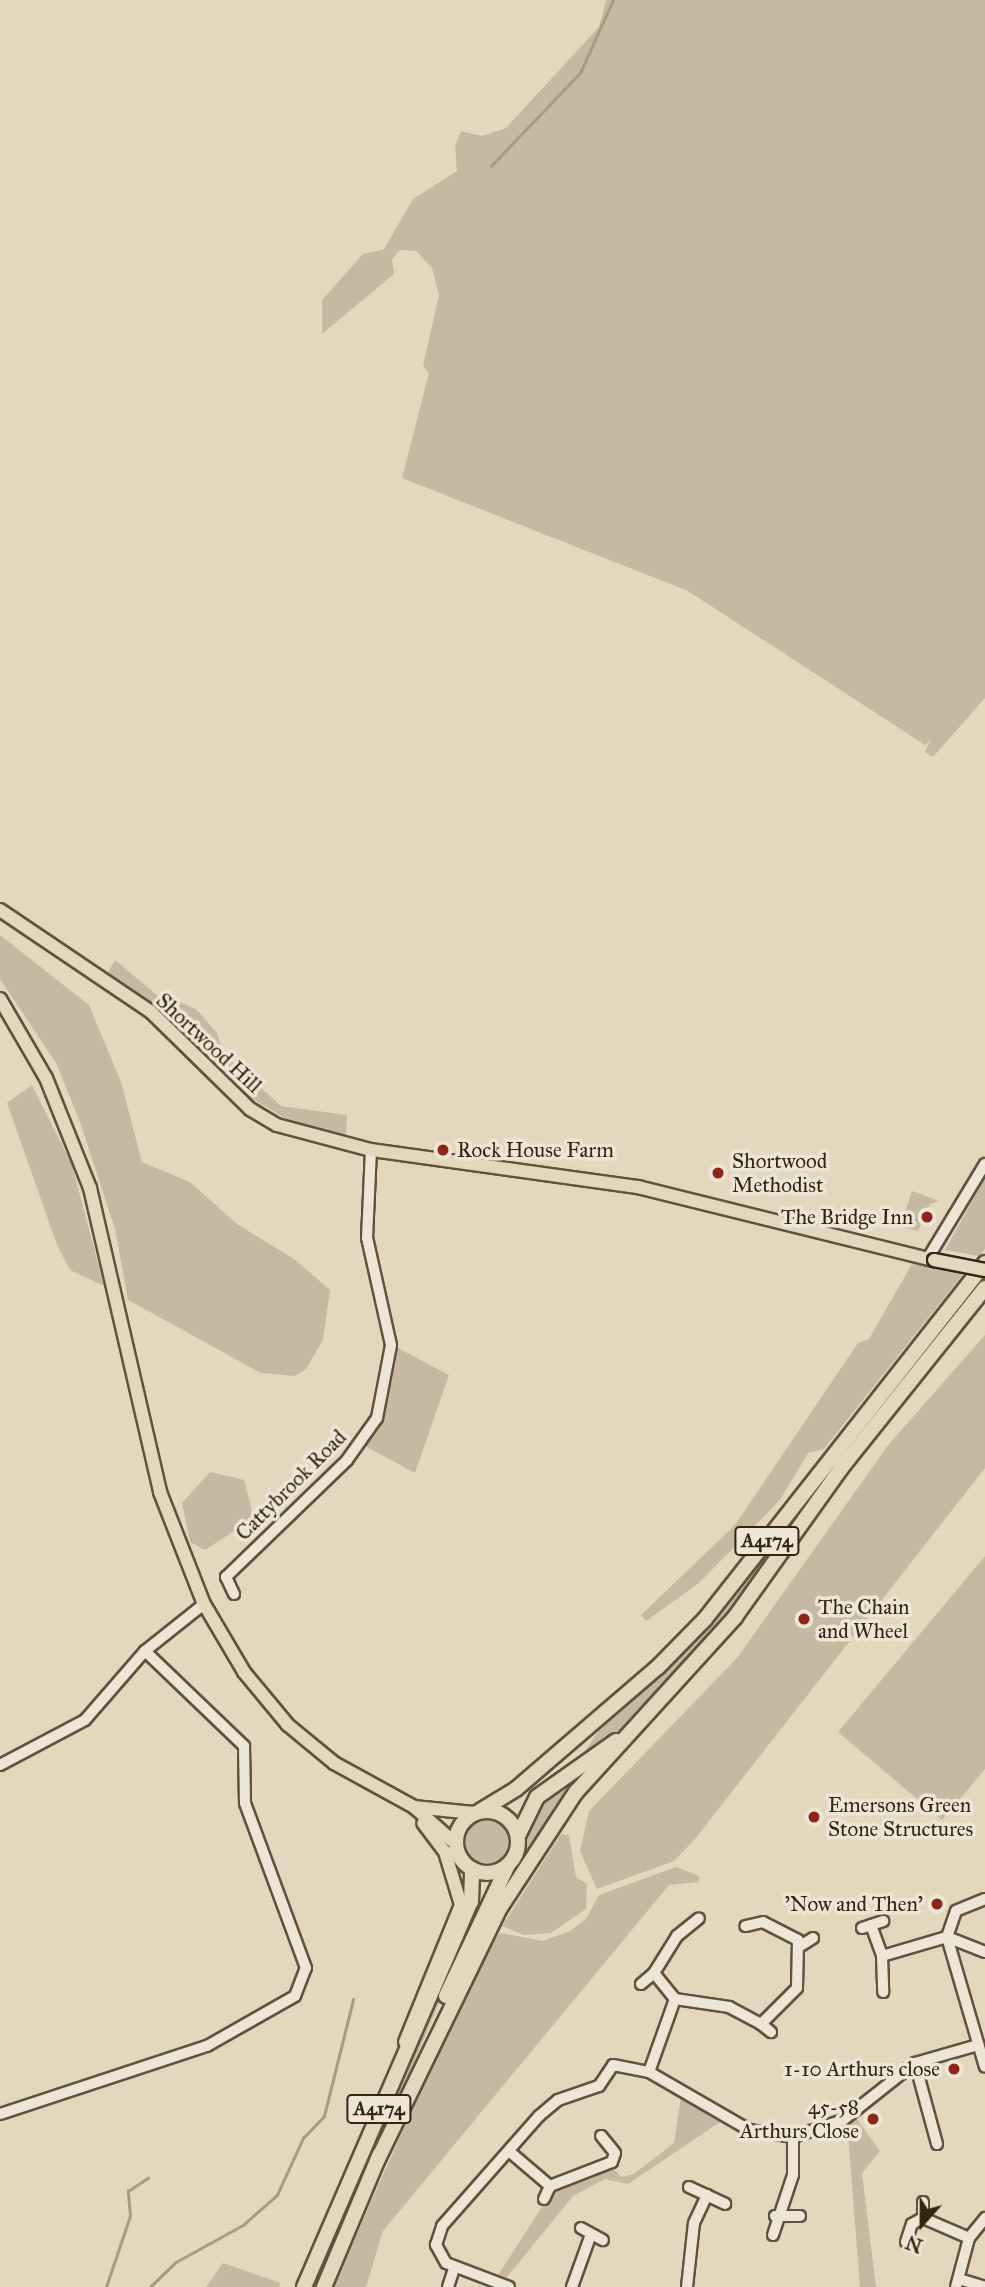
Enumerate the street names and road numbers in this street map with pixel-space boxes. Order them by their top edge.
street label: Shortwood Hill [151,988,267,1098]
street label: Cattybrook Road [230,1424,352,1546]
road number: A4174 [734,1526,800,1556]
road number: A4174 [346,2094,412,2124]

